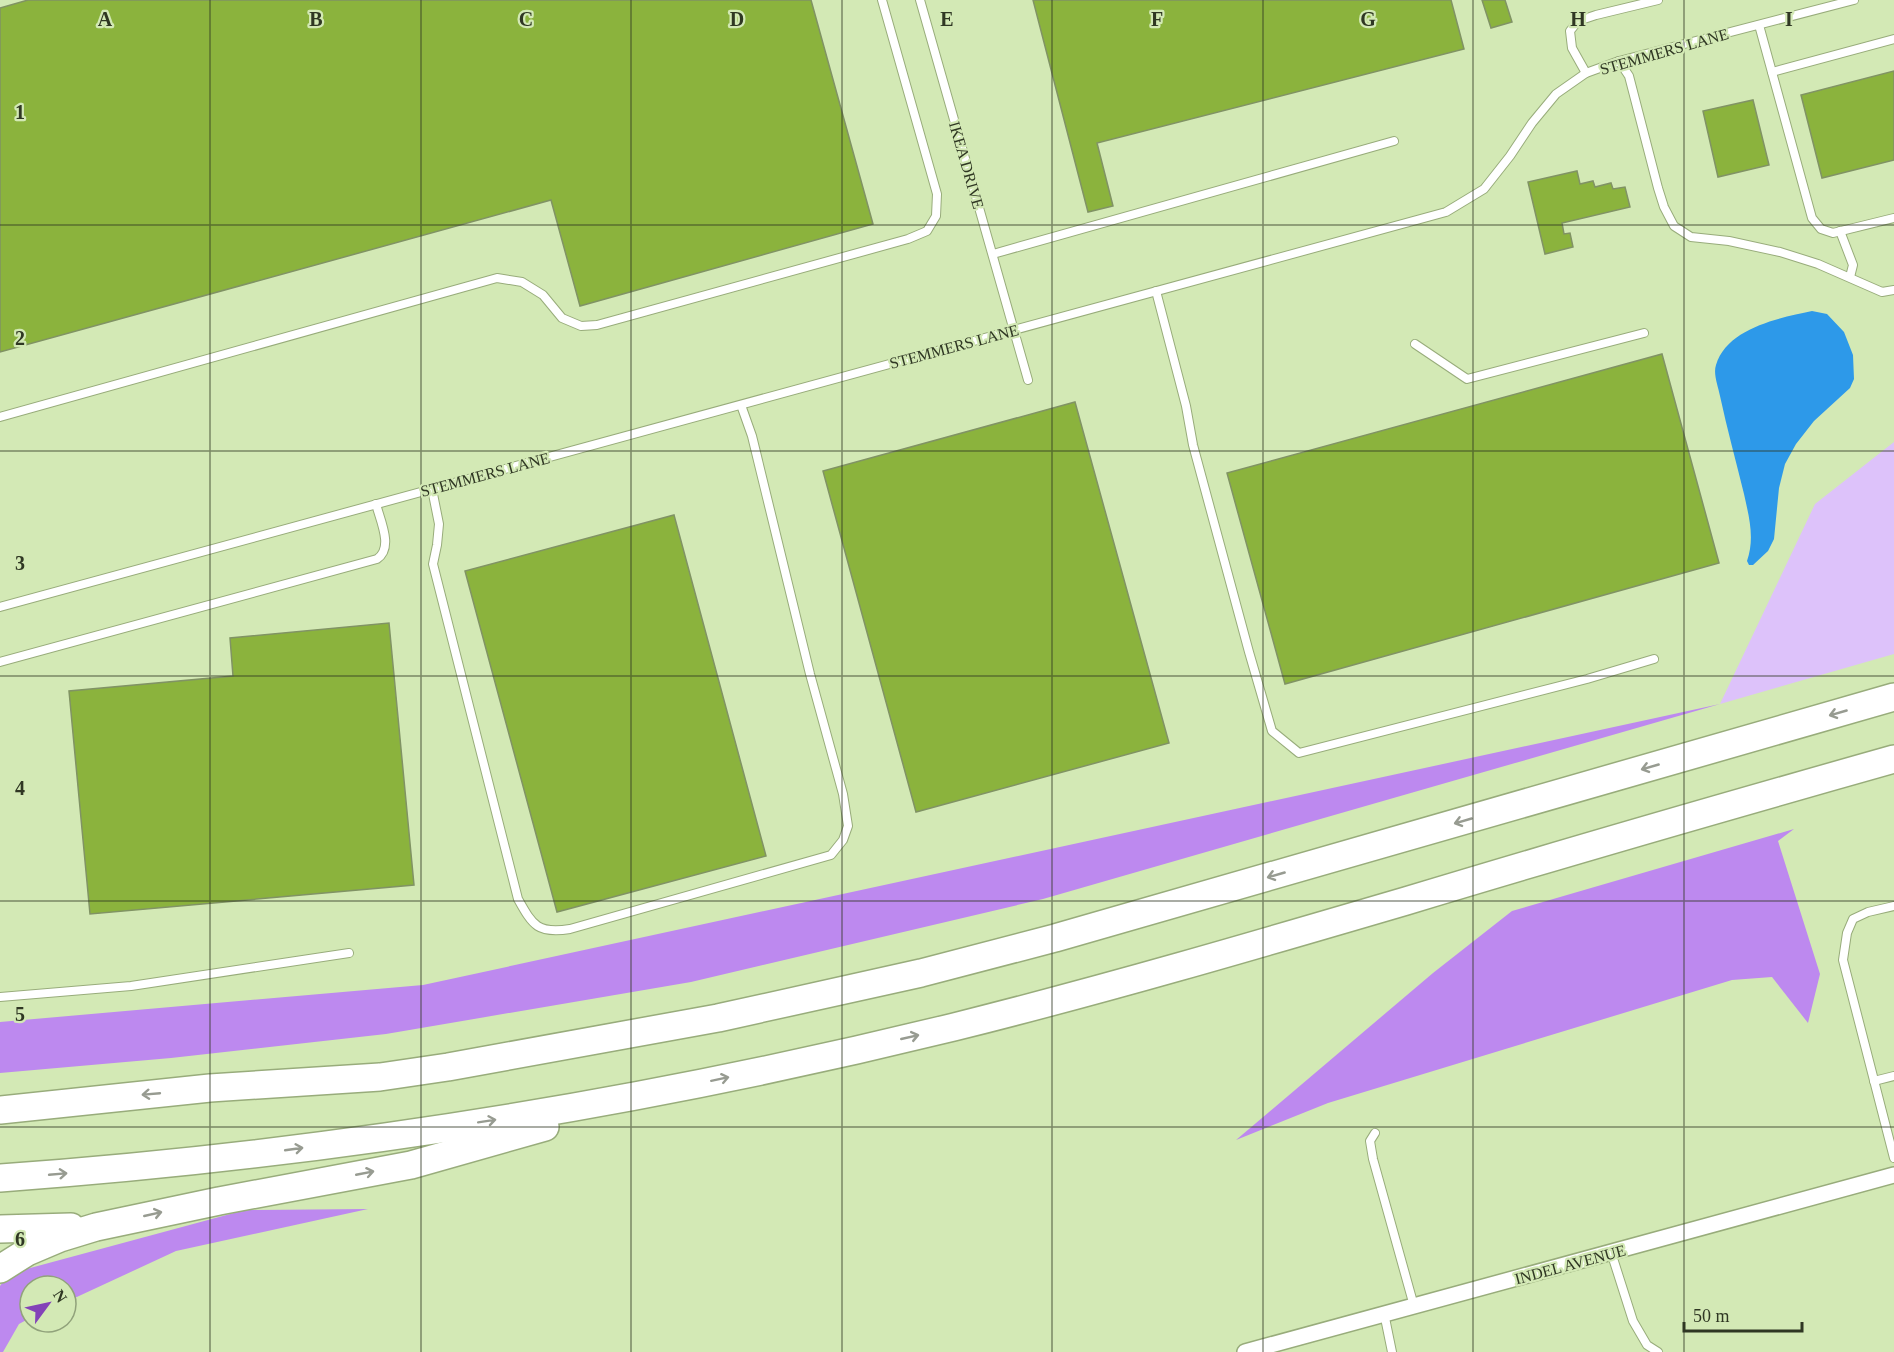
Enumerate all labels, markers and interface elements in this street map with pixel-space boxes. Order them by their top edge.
text: A [98,8,113,30]
text: B [309,8,323,30]
text: C [519,8,533,30]
text: D [730,8,744,30]
text: E [940,8,954,30]
text: F [1151,8,1163,30]
text: G [1360,8,1376,30]
text: H [1570,8,1586,30]
text: I [1785,8,1793,30]
street label: STEMMERS LANE [1598,25,1730,78]
text: 1 [15,101,25,123]
street label: IKEA DRIVE [946,119,987,211]
street label: STEMMERS LANE [888,321,1021,372]
text: 2 [15,327,25,349]
street label: STEMMERS LANE [419,449,552,500]
text: 3 [15,552,25,574]
one-way arrow [1829,708,1848,719]
one-way arrow [1641,762,1660,773]
text: 4 [15,777,25,799]
one-way arrow [1454,816,1473,827]
one-way arrow [1267,870,1286,881]
text: 5 [15,1003,25,1025]
one-way arrow [901,1031,920,1043]
one-way arrow [710,1073,729,1084]
one-way arrow [142,1089,162,1100]
one-way arrow [476,1116,496,1127]
one-way arrow [283,1143,303,1154]
one-way arrow [355,1167,375,1178]
one-way arrow [48,1168,68,1179]
one-way arrow [143,1208,163,1219]
text: 6 [15,1228,25,1250]
street label: INDEL AVENUE [1513,1241,1627,1287]
north arrow [18,1274,78,1334]
text: N [50,1287,71,1306]
scale bar [1684,1295,1802,1333]
text: 50 m [1693,1306,1730,1326]

